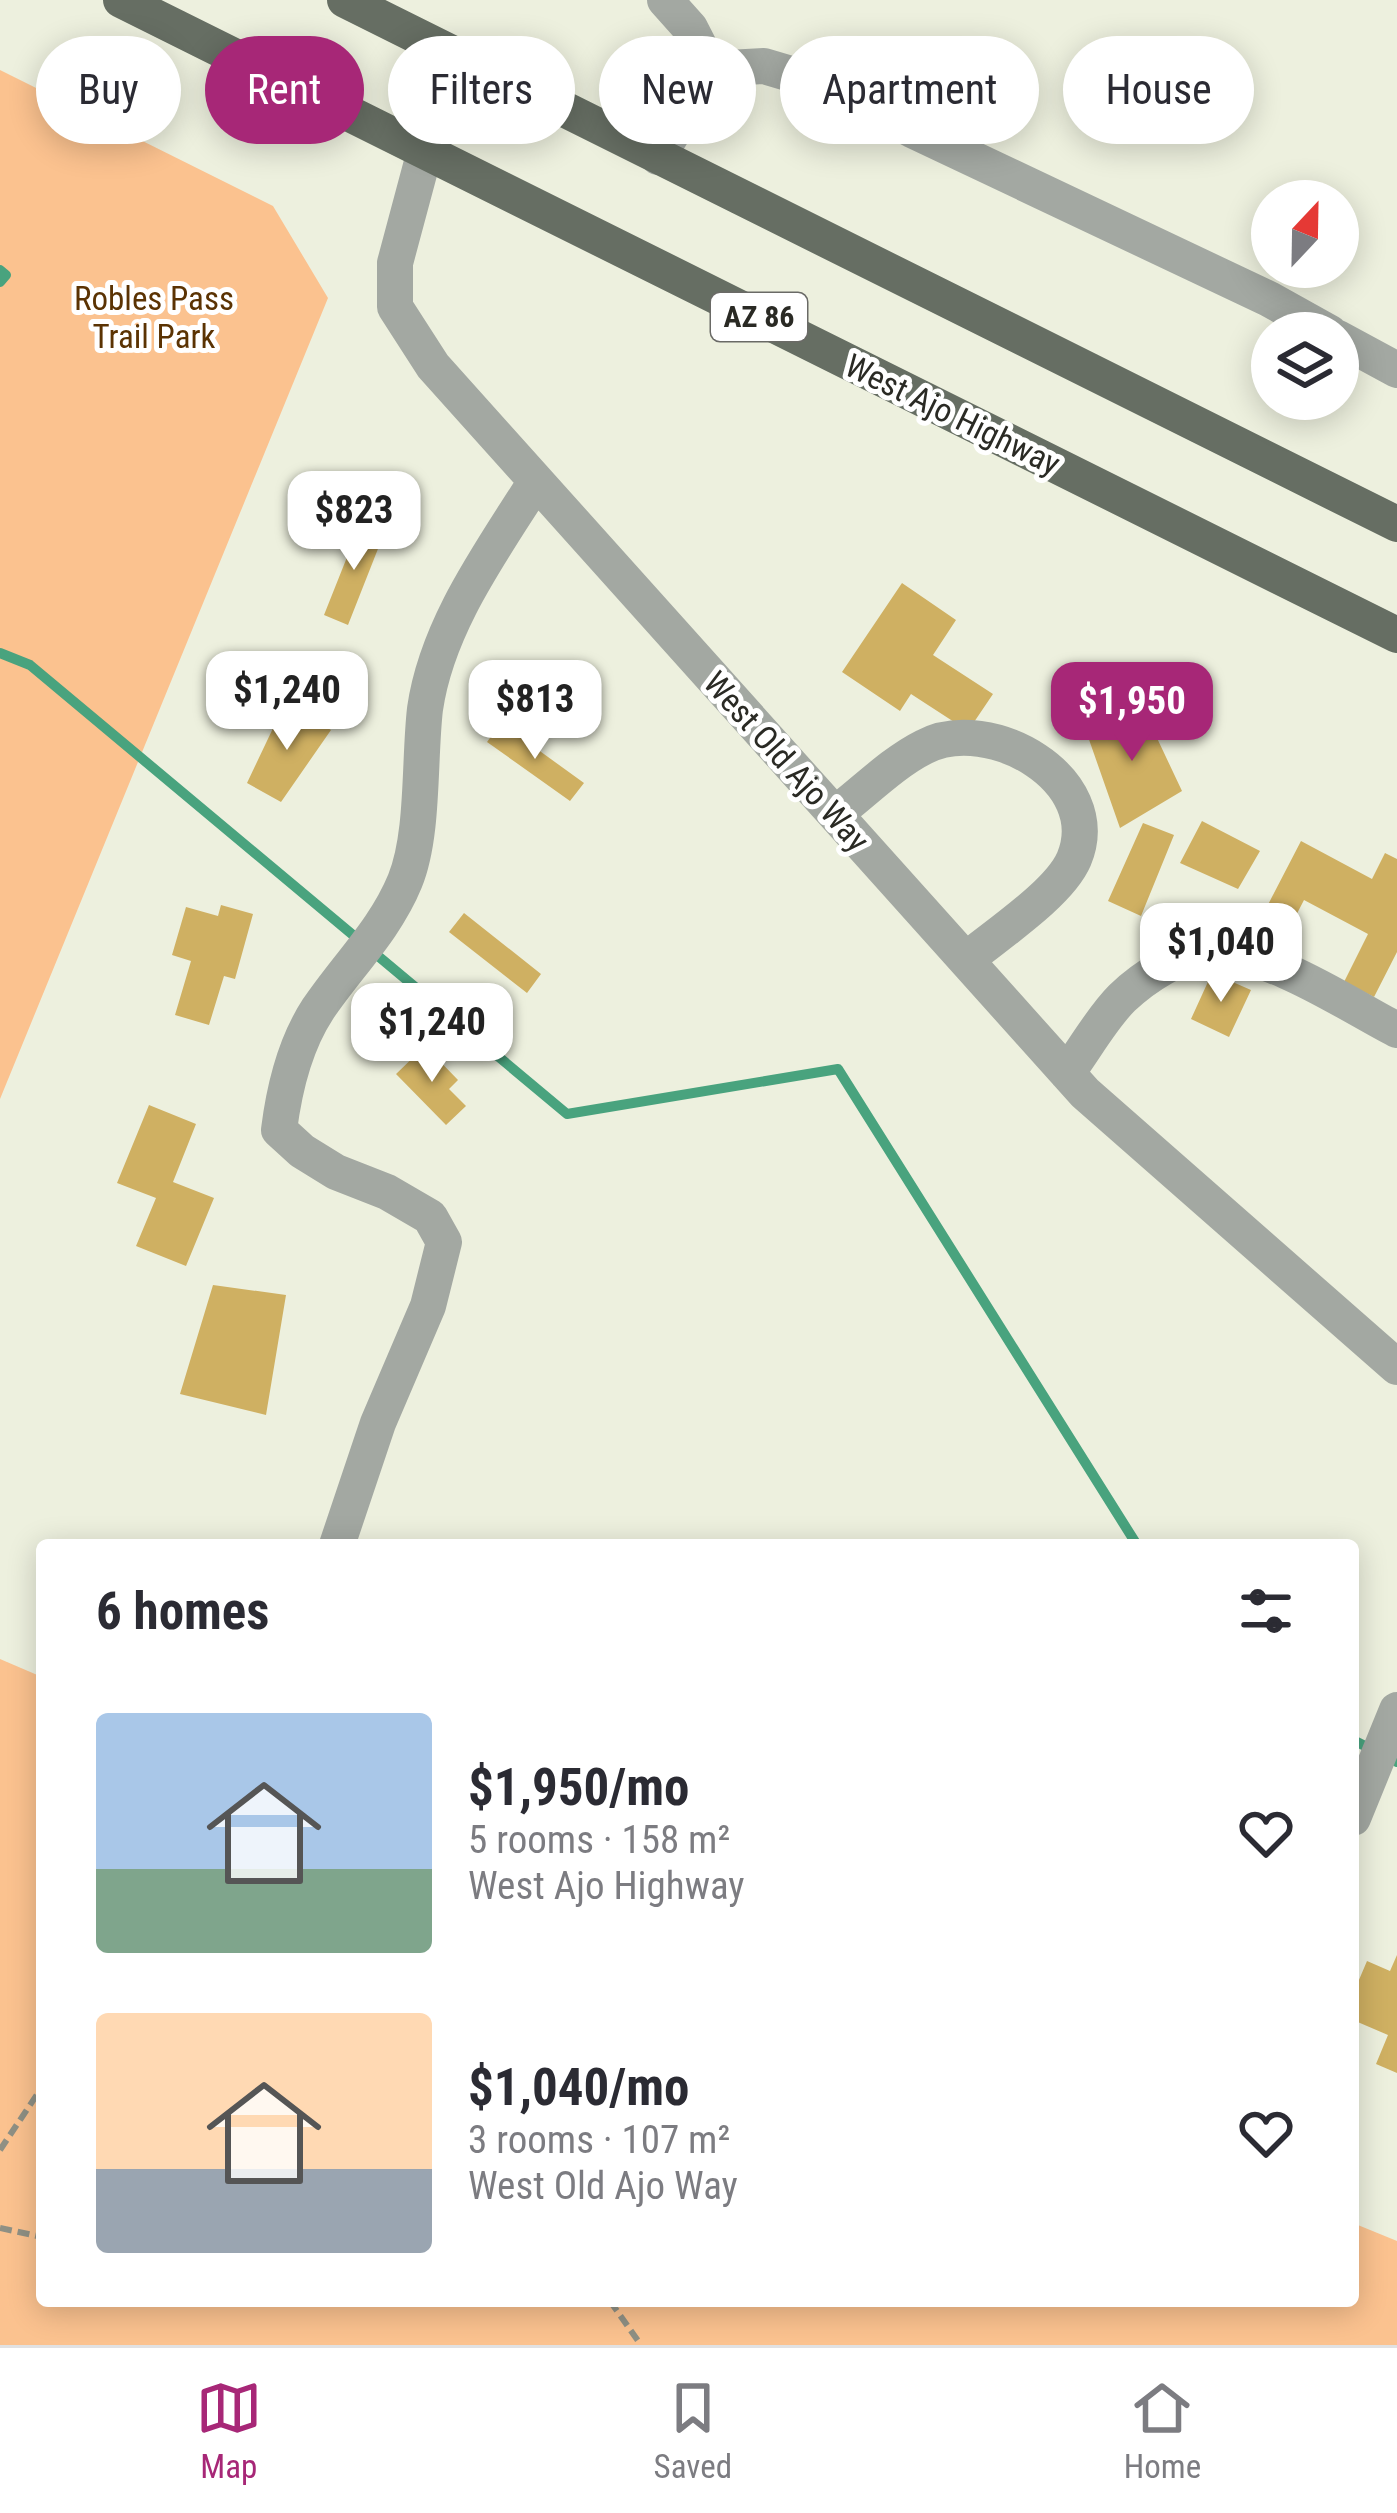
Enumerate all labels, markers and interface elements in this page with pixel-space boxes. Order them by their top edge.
chip: Buy [36,36,181,144]
chip: Rent [205,36,364,144]
chip: Filters [388,36,575,144]
chip: New [599,36,756,144]
chip: Apartment [780,36,1039,144]
chip: House [1063,36,1254,144]
north arrow [1251,180,1359,288]
map controls [1251,180,1359,420]
park label: Robles Pass Trail Park [74,279,234,356]
road number: AZ 86 [711,293,807,341]
button: layers [1251,312,1359,420]
street label: West Ajo Highway [839,346,1067,483]
pin: $823 [283,471,425,573]
text: $823 [315,487,393,533]
pin: $1,240 [189,651,385,753]
pin: $813 [464,660,606,762]
pin: $1,950 [1034,662,1230,764]
street label: West Old Ajo Way [696,663,878,859]
text: $1,240 [233,667,341,713]
text: $813 [496,676,574,722]
text: $1,950 [1078,678,1186,724]
pin: $1,040 [1123,903,1319,1005]
text: $1,040 [1167,919,1275,965]
pin: $1,240 [334,983,530,1085]
text: $1,240 [378,999,486,1045]
icon: filters [1233,1578,1299,1644]
text: 6 homes [96,1582,269,1641]
text: $1,950/mo [468,1758,689,1817]
icon: home [192,1761,336,1905]
icon: heart [1233,1800,1299,1866]
text: 5 rooms · 158 m² [468,1817,730,1863]
text: West Ajo Highway [468,1863,745,1909]
text: $1,040/mo [468,2058,689,2117]
icon: home [192,2061,336,2205]
icon: heart [1233,2100,1299,2166]
text: 3 rooms · 107 m² [468,2117,730,2163]
text: West Old Ajo Way [468,2163,738,2209]
tab: Map [196,2375,262,2486]
tab: Saved [654,2375,732,2486]
tab: Home [1124,2375,1201,2486]

